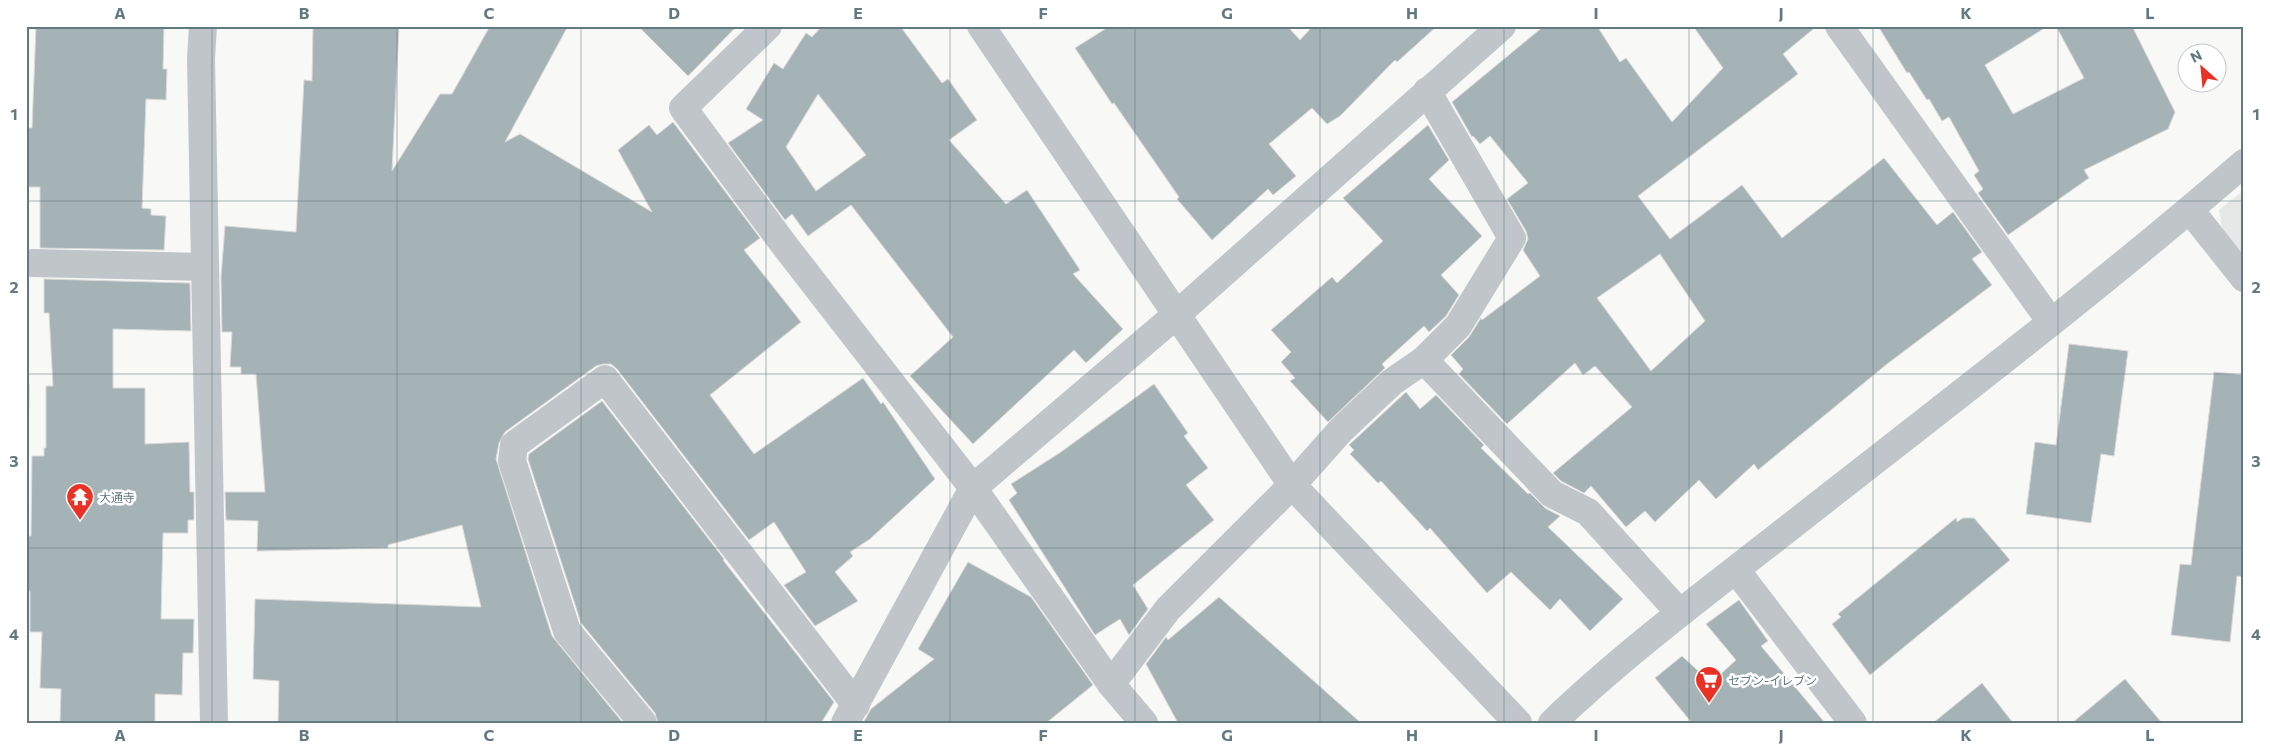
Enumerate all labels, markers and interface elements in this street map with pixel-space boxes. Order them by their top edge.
text: A [114,3,126,22]
text: B [299,3,310,22]
text: C [484,3,495,22]
text: D [668,3,680,22]
text: E [853,3,863,22]
text: F [1038,3,1048,22]
text: G [1221,3,1233,22]
text: H [1406,3,1418,22]
text: I [1593,3,1599,22]
text: J [1778,3,1784,22]
text: K [1960,3,1972,22]
text: L [2145,3,2155,22]
north arrow [2178,42,2228,92]
text: N [2187,46,2204,66]
text: 1 [10,104,18,123]
text: 1 [2252,104,2260,123]
text: 2 [9,277,19,296]
text: 2 [2251,277,2261,296]
text: 3 [9,451,19,470]
text: 3 [2251,451,2261,470]
temple icon: 大通寺 [65,482,95,521]
place label: 大通寺 [99,490,135,504]
text: 4 [9,624,19,643]
text: 4 [2251,624,2261,643]
supermarket icon: セブン-イレブン [1694,665,1724,704]
place label: セブン-イレブン [1728,673,1817,687]
text: A [114,725,126,744]
text: B [299,725,310,744]
text: C [484,725,495,744]
text: D [668,725,680,744]
text: E [853,725,863,744]
text: F [1038,725,1048,744]
text: G [1221,725,1233,744]
text: H [1406,725,1418,744]
text: I [1593,725,1599,744]
text: J [1778,725,1784,744]
text: K [1960,725,1972,744]
text: L [2145,725,2155,744]

